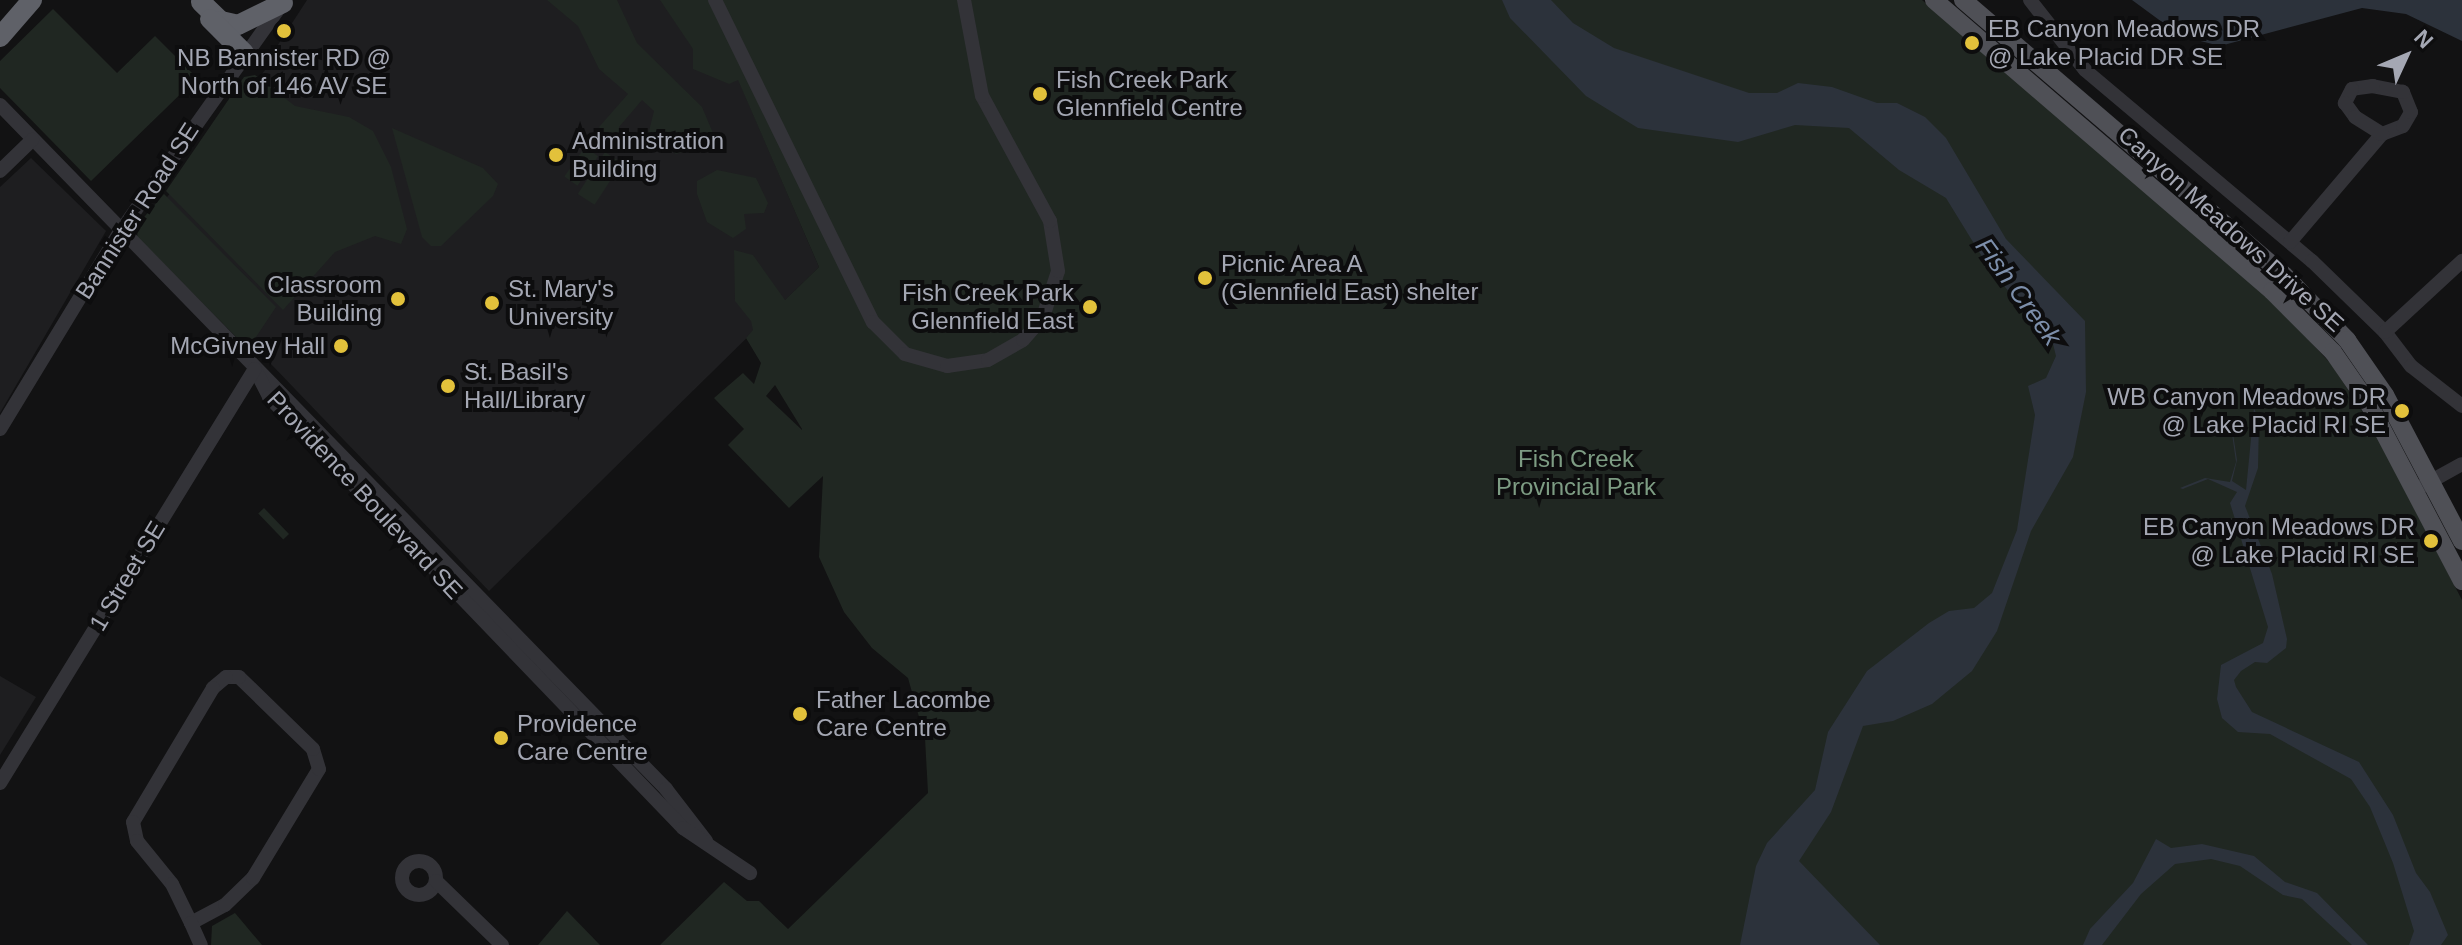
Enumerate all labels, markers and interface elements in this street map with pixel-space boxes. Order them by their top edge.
place label: EB Canyon Meadows DR @ Lake Placid DR SE [1988,15,2260,71]
north arrow [2366,16,2446,96]
marker: NB Bannister RD @ North of 146 AV SE [275,22,293,40]
text: N [2409,25,2438,53]
marker: EB Canyon Meadows DR @ Lake Placid DR SE [1963,34,1981,52]
place label: NB Bannister RD @ North of 146 AV SE [177,44,391,100]
place label: Fish Creek Park Glennfield Centre [1056,66,1243,122]
marker: Fish Creek Park Glennfield Centre [1031,85,1049,103]
street label: Bannister Road SE [69,118,205,304]
street label: Canyon Meadows Drive SE [2112,120,2350,338]
place label: Administration Building [572,127,724,183]
marker: Administration Building [547,146,565,164]
water label: Fish Creek [1968,232,2068,352]
place label: Picnic Area A (Glennfield East) shelter [1221,250,1478,306]
marker: Picnic Area A (Glennfield East) shelter [1196,269,1214,287]
place label: Classroom Building [267,271,382,327]
place label: St. Mary's University [508,275,614,331]
place label: Fish Creek Park Glennfield East [902,279,1074,335]
marker: Classroom Building [389,290,407,308]
marker: St. Mary's University [483,294,501,312]
marker: Fish Creek Park Glennfield East [1081,298,1099,316]
place label: McGivney Hall [170,332,325,360]
marker: McGivney Hall [332,337,350,355]
place label: St. Basil's Hall/Library [464,358,585,414]
marker: St. Basil's Hall/Library [439,377,457,395]
place label: WB Canyon Meadows DR @ Lake Placid RI SE [2107,383,2386,439]
street label: Providence Boulevard SE [261,385,469,605]
marker: WB Canyon Meadows DR @ Lake Placid RI SE [2393,402,2411,420]
park label: Fish Creek Provincial Park [1496,445,1656,501]
place label: EB Canyon Meadows DR @ Lake Placid RI SE [2143,513,2415,569]
street label: 1 Street SE [83,516,171,636]
marker: EB Canyon Meadows DR @ Lake Placid RI SE [2422,532,2440,550]
place label: Father Lacombe Care Centre [816,686,991,742]
marker: Father Lacombe Care Centre [791,705,809,723]
place label: Providence Care Centre [517,710,648,766]
marker: Providence Care Centre [492,729,510,747]

